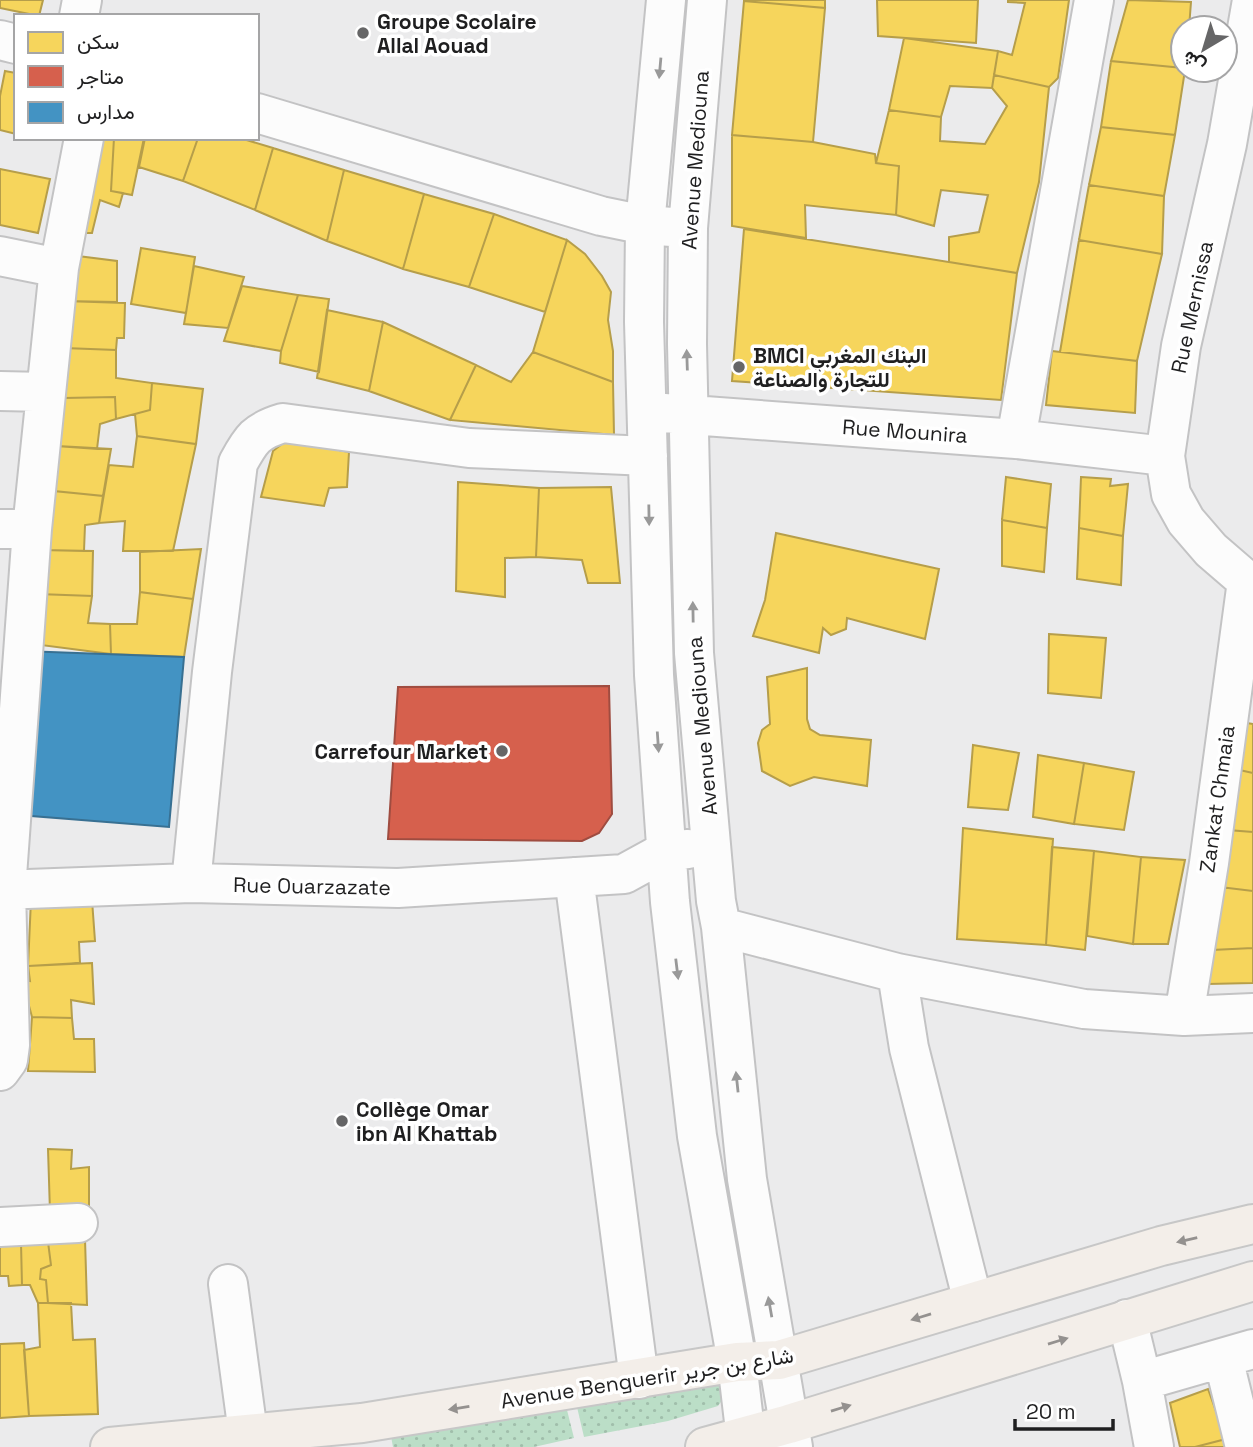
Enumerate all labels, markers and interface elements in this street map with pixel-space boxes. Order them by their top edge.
place label: Groupe Scolaire Allal Aouad [377,8,537,59]
legend [14,14,259,140]
north arrow [1169,14,1239,84]
marker: Groupe Scolaire Allal Aouad [355,25,371,41]
text: سكن [77,28,119,55]
text: ش [1177,45,1211,79]
one-way arrow [654,57,665,79]
text: متاجر [76,63,124,90]
street label: Avenue Mediouna [675,69,715,251]
text: مدارس [77,98,135,125]
street label: Rue Mernissa [1165,238,1219,376]
place label: BMCI البنك المغربي للتجارة والصناعة [753,342,926,393]
one-way arrow [682,349,693,371]
marker: BMCI البنك المغربي للتجارة والصناعة [731,359,747,375]
street label: Rue Mounira [841,413,969,449]
one-way arrow [643,504,655,526]
one-way arrow [688,601,699,623]
street label: Avenue Mediouna [681,635,723,817]
street label: Zankat Chmaia [1193,724,1241,874]
one-way arrow [653,732,664,754]
place label: Carrefour Market [314,738,488,765]
marker: Carrefour Market [494,743,510,759]
street label: Rue Ouarzazate [233,871,391,901]
one-way arrow [672,958,683,980]
one-way arrow [731,1071,742,1093]
place label: Collège Omar ibn Al Khattab [356,1096,497,1147]
marker: Collège Omar ibn Al Khattab [334,1113,350,1129]
one-way arrow [1176,1235,1198,1246]
one-way arrow [764,1296,775,1318]
one-way arrow [911,1313,932,1323]
one-way arrow [1048,1335,1069,1345]
street label: Avenue Benguerir شارع بن جرير [499,1342,795,1415]
scale bar [1015,1388,1113,1432]
text: 20 m [1026,1398,1076,1425]
one-way arrow [448,1403,470,1414]
one-way arrow [831,1403,852,1413]

